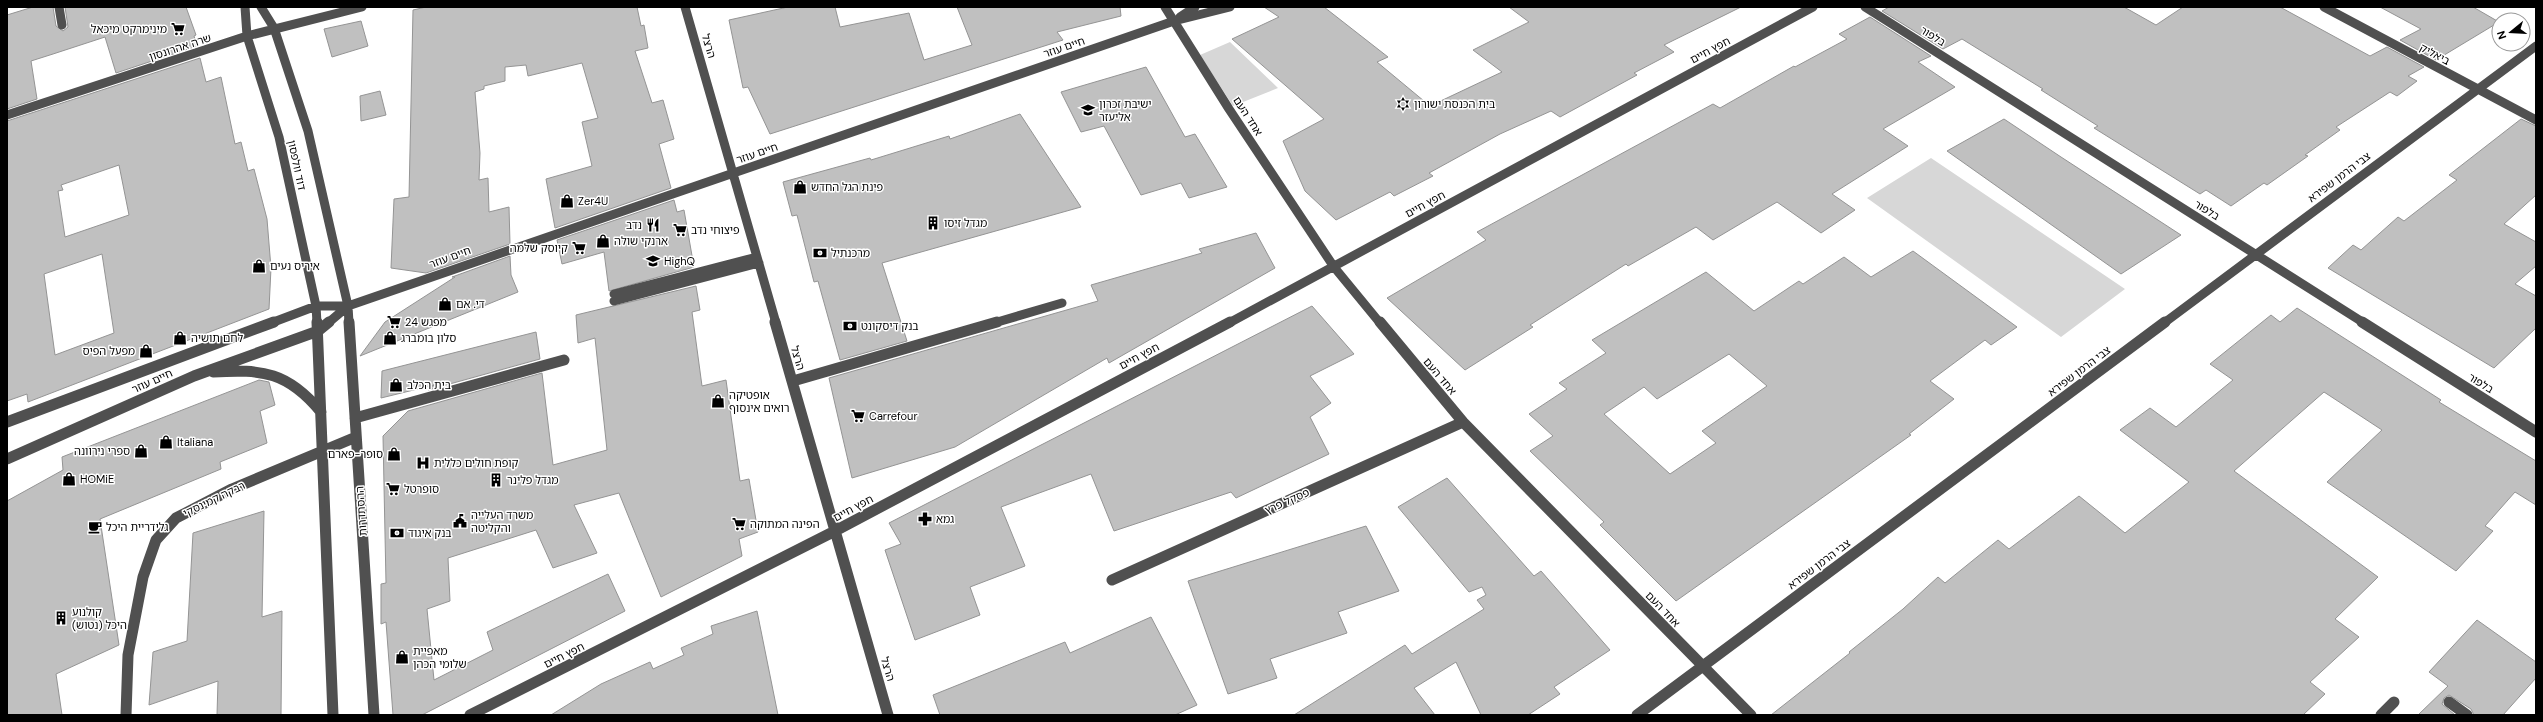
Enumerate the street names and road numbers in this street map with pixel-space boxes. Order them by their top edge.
street label: בלפור [1918,23,1948,49]
street label: שרה אהרונסון [147,30,213,64]
street label: הרצל [699,32,719,60]
street label: חיים עוזר [1041,33,1087,61]
street label: חפץ חיים [1687,34,1733,66]
street label: ביאליק [2417,40,2453,68]
street label: אחד העם [1230,94,1266,138]
street label: דוד וולפסון [285,139,309,191]
street label: חיים עוזר [734,139,780,167]
street label: צבי הרמן שפירא [2305,149,2373,205]
street label: חפץ חיים [1402,188,1448,220]
street label: בלפור [2192,197,2222,223]
street label: חיים עוזר [427,243,473,271]
street label: חפץ חיים [1116,340,1162,372]
street label: צבי הרמן שפירא [2045,343,2113,399]
street label: הרצל [788,344,808,372]
street label: אחד העם [1420,355,1460,397]
street label: חיים עוזר [129,366,175,396]
street label: בלפור [2466,370,2496,396]
street label: רבקה קמינסקי [181,478,247,520]
street label: ההסתדרות [352,485,370,536]
street label: פסקל פרץ [1263,485,1312,517]
street label: חפץ חיים [830,492,876,524]
street label: צבי הרמן שפירא [1785,536,1853,592]
street label: אחד העם [1643,588,1683,630]
street label: חפץ חיים [541,639,587,671]
street label: הרצל [878,655,898,683]

